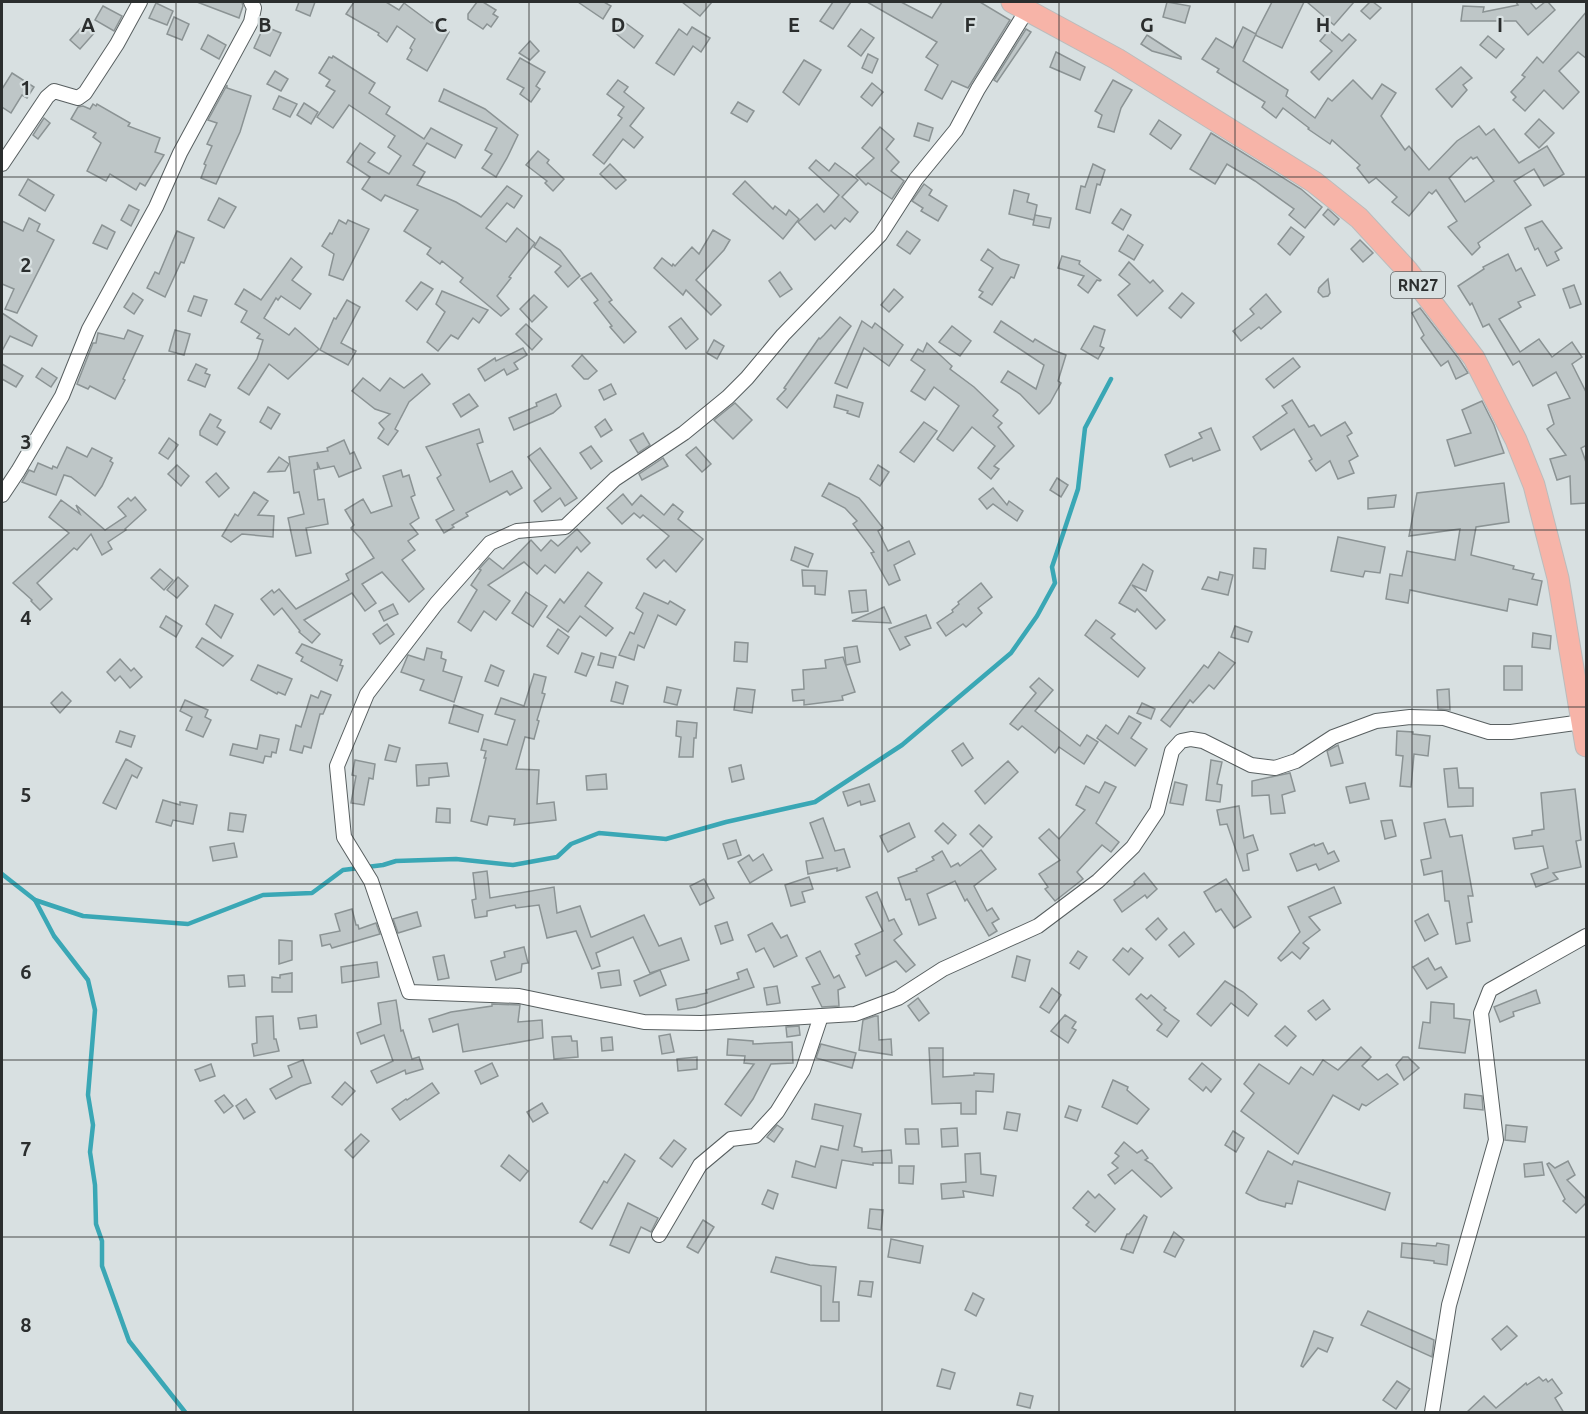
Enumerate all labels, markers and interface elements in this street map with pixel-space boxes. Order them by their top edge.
text: A [81,13,95,36]
text: B [258,13,272,36]
text: C [435,13,448,36]
text: D [611,13,625,36]
text: E [788,13,800,36]
text: F [964,13,976,36]
text: G [1140,13,1154,36]
text: H [1316,13,1330,36]
text: I [1497,13,1503,36]
text: 1 [20,76,32,99]
text: 2 [20,253,32,276]
road number: RN27 [1391,272,1445,298]
text: 3 [20,430,32,453]
text: 4 [20,606,32,629]
text: 5 [20,783,32,806]
text: 6 [20,960,32,983]
text: 7 [20,1137,32,1160]
text: 8 [20,1313,32,1336]

